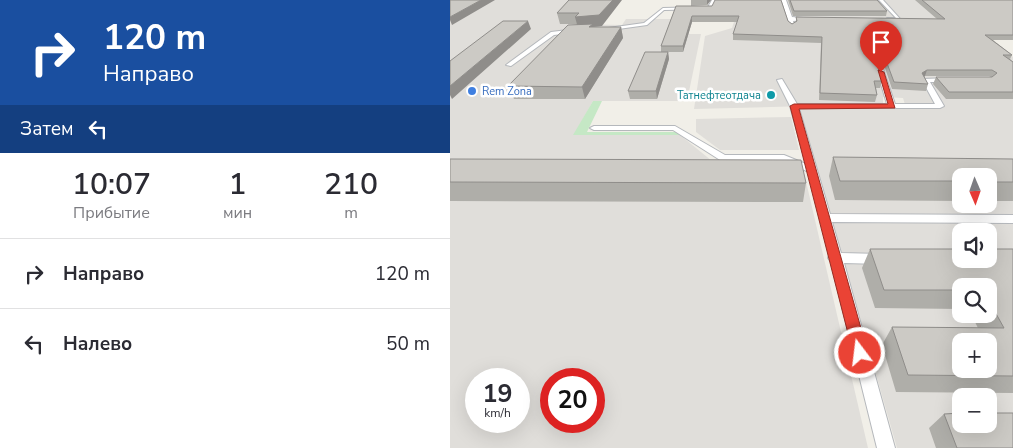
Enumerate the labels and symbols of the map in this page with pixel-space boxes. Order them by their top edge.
pin [860,21,902,72]
place label: Rem Zona [482,84,532,99]
marker: Rem Zona [466,85,478,97]
place label: Татнефтеотдача [677,88,761,103]
marker: Татнефтеотдача [765,89,777,101]
north arrow [952,168,998,212]
position arrow [833,326,885,378]
speed limit sign: 20 [540,368,605,433]

